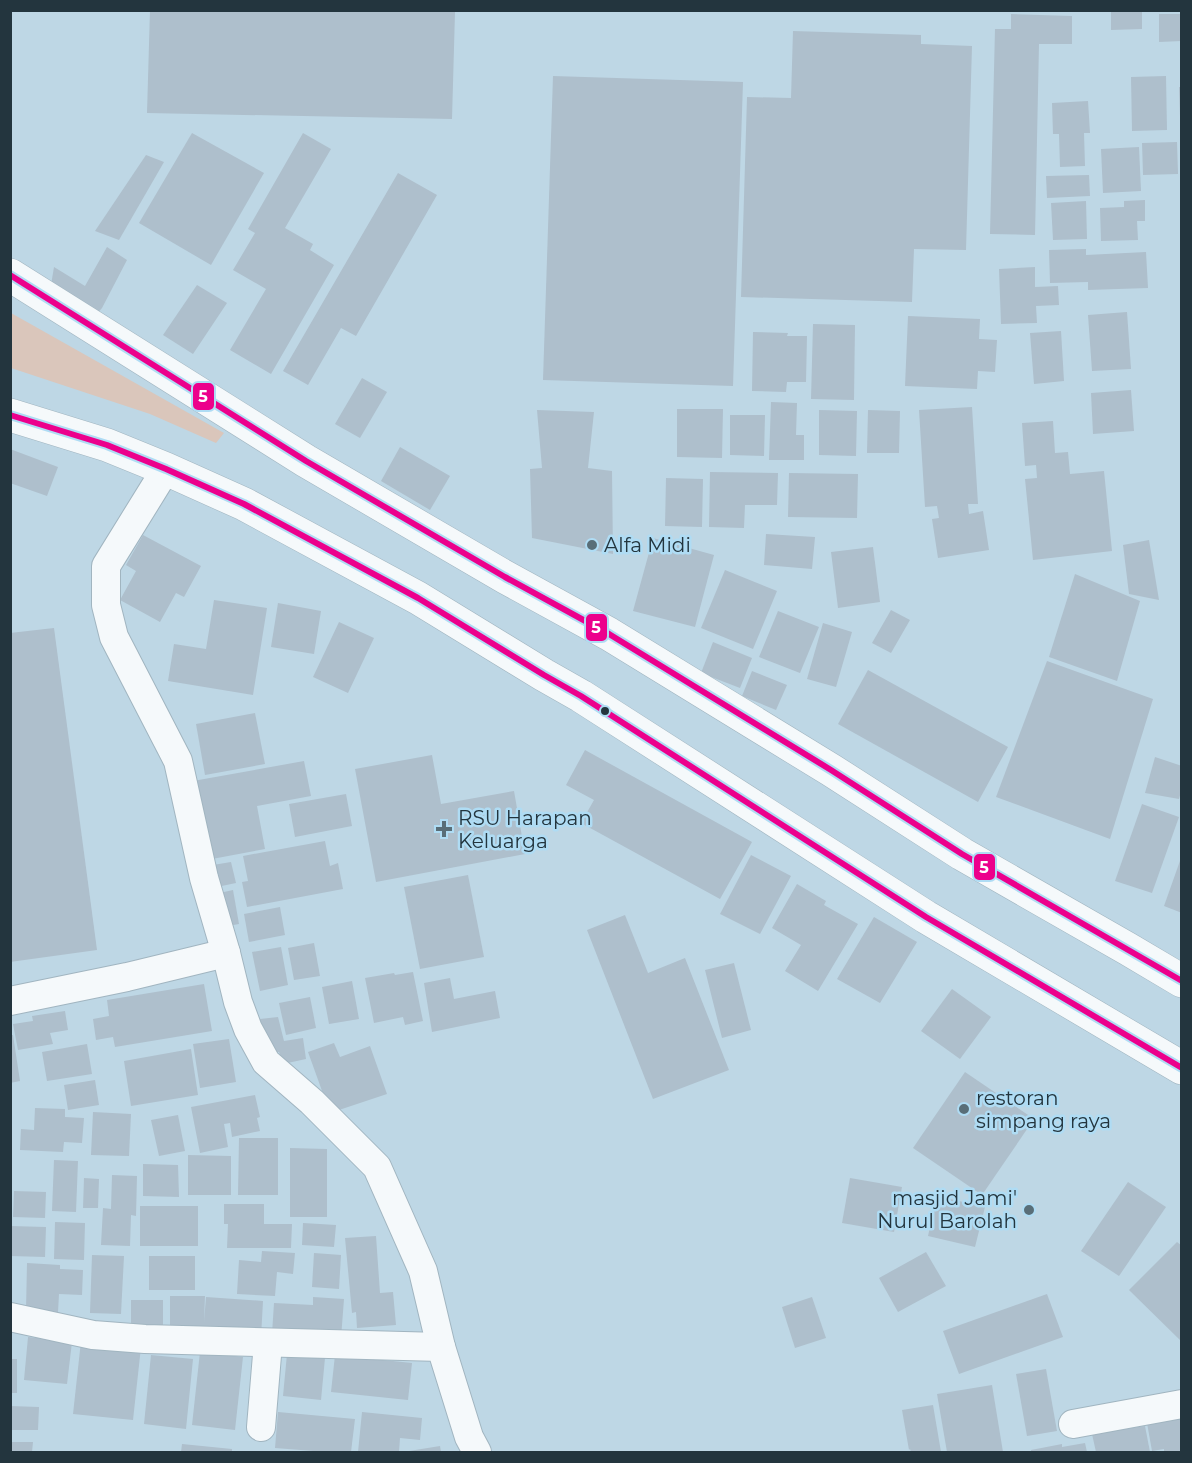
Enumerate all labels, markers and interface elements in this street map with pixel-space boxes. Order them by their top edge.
line badge: 5 [192,382,215,411]
text: 5 [198,387,208,406]
place label: Alfa Midi [604,533,691,557]
marker: Alfa Midi [585,538,599,552]
line badge: 5 [585,613,608,642]
text: 5 [591,618,601,637]
unlabelled marker [599,705,611,717]
place label: RSU Harapan Keluarga [458,806,592,853]
marker: RSU Harapan Keluarga [435,820,453,838]
line badge: 5 [973,853,996,881]
text: 5 [979,858,989,877]
place label: restoran simpang raya [976,1086,1111,1133]
marker: restoran simpang raya [957,1102,971,1116]
place label: masjid Jami' Nurul Barolah [877,1186,1017,1233]
marker: masjid Jami' Nurul Barolah [1022,1203,1036,1217]

